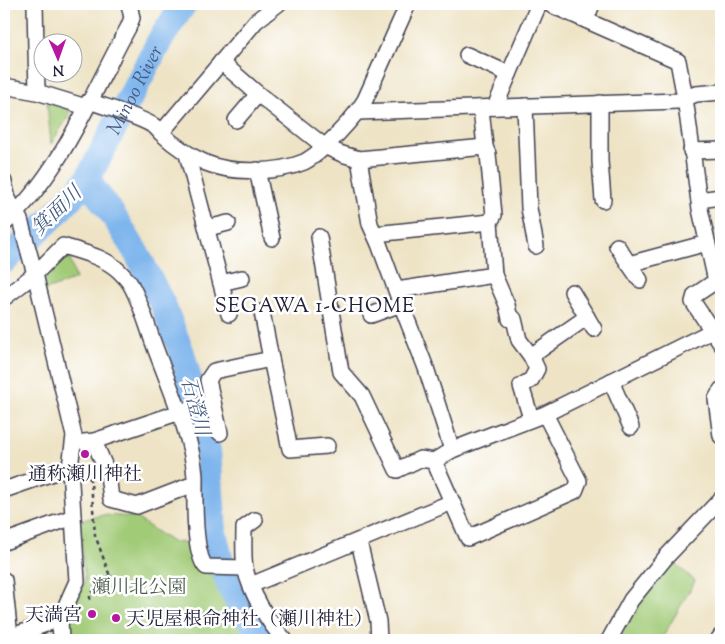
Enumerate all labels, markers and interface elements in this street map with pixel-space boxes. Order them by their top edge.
north arrow [32,32,82,82]
water label: Minoo River [101,41,172,141]
text: N [52,59,64,79]
water label: 箕面川 [26,179,91,243]
district label: SEGAWA 1-CHOME [215,293,415,322]
water label: 石澄川 [172,374,216,441]
marker: 通称瀬川神社 [79,448,91,460]
place label: 通称瀬川神社 [28,462,142,489]
park label: 瀬川北公園 [91,575,187,602]
place label: 天満宮 [25,603,82,630]
place label: 天児屋根命神社（瀬川神社） [126,607,373,634]
marker: 天満宮 [86,608,98,620]
marker: 天児屋根命神社（瀬川神社） [110,612,122,624]

